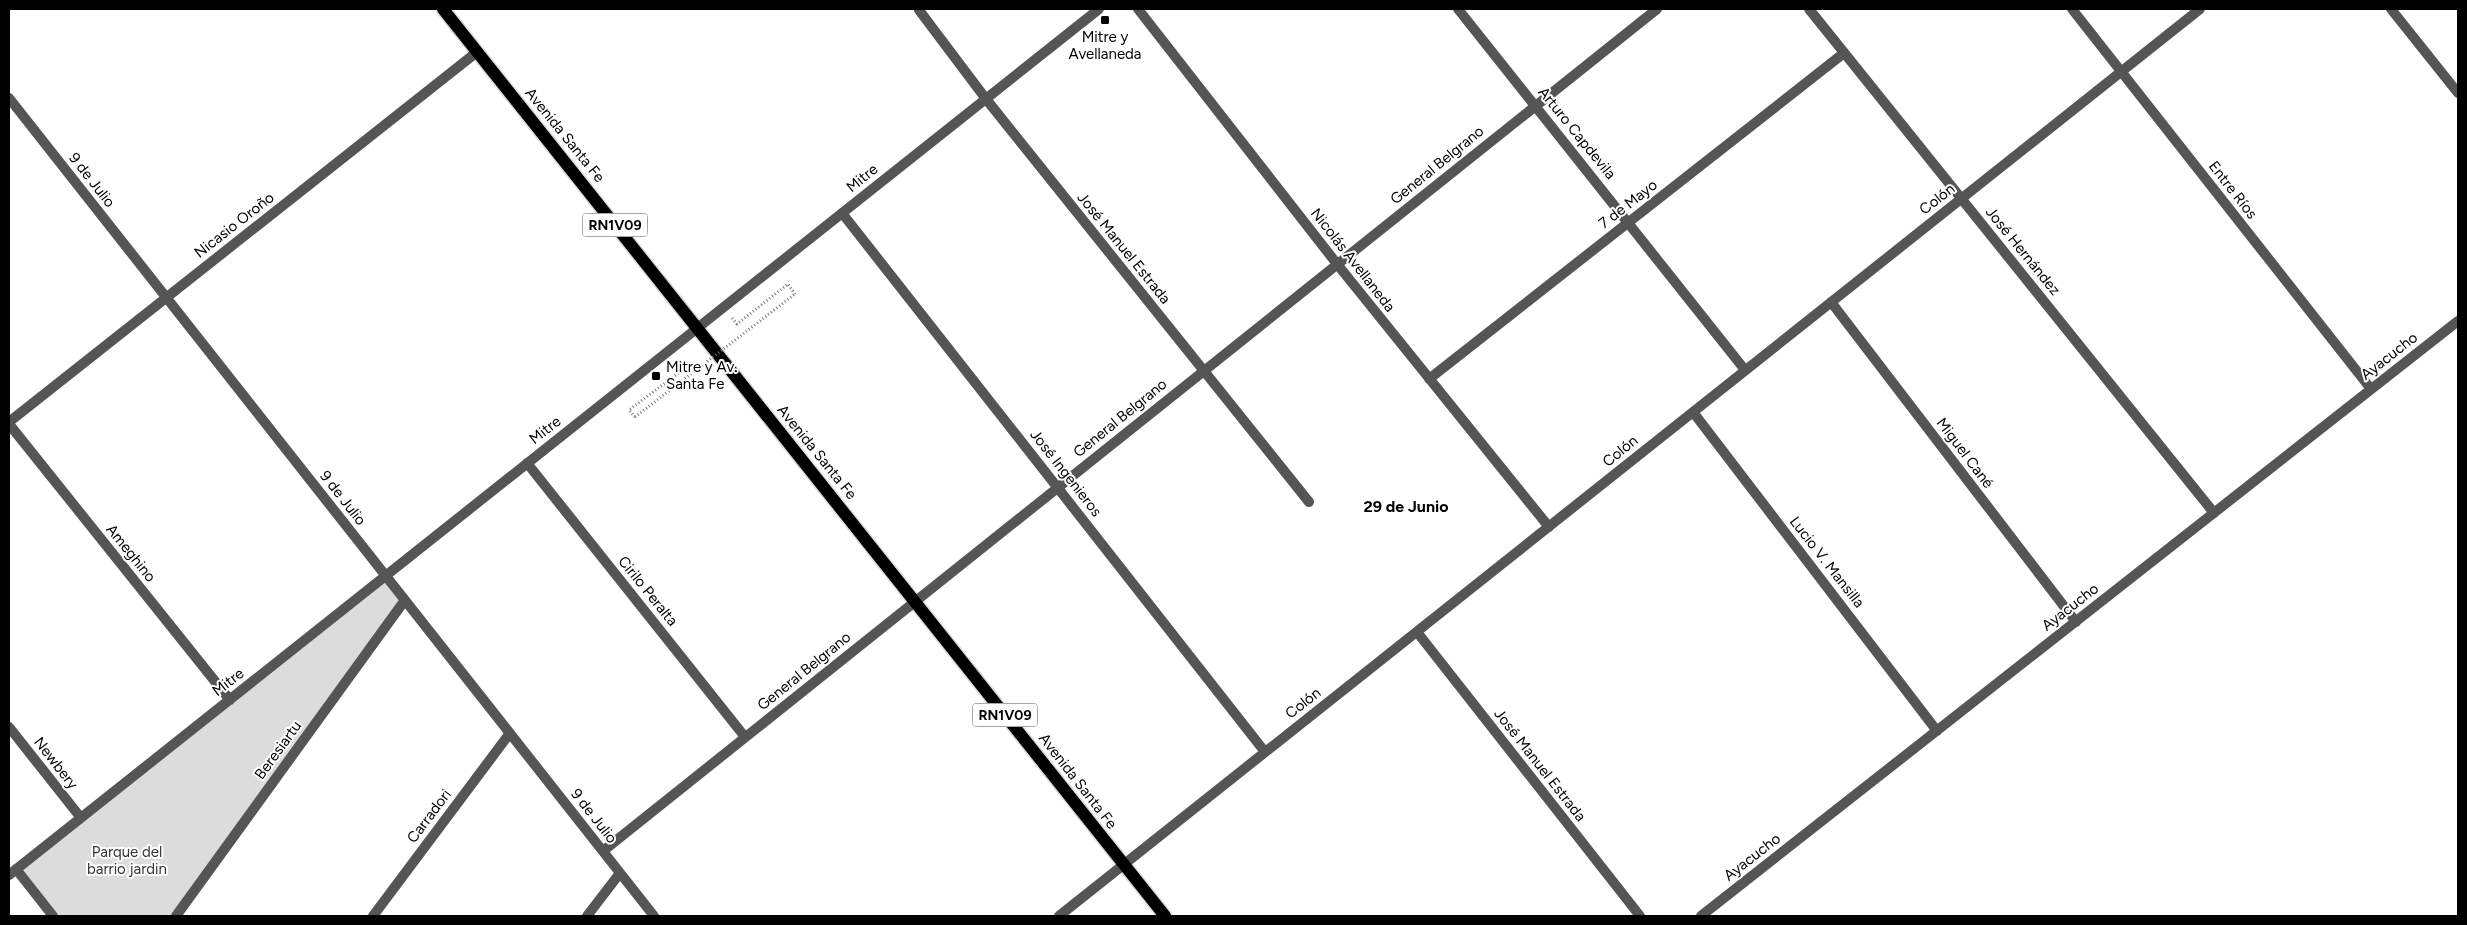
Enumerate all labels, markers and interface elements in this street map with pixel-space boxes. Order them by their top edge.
marker: Mitre y Avellaneda [1099,14,1111,26]
place label: Mitre y Avellaneda [1068,28,1142,63]
street label: Arturo Capdevila [1534,83,1620,183]
street label: Avenida Santa Fe [521,84,609,186]
street label: General Belgrano [1387,122,1488,208]
street label: 9 de Julio [65,149,119,211]
street label: Entre Ríos [2205,157,2261,223]
street label: Mitre [843,160,881,196]
street label: 7 de Mayo [1595,175,1661,232]
street label: Colón [1916,180,1958,218]
street label: Nicasio Oroño [191,188,278,262]
street label: José Manuel Estrada [1073,189,1175,307]
street label: José Hernández [1982,203,2064,299]
street label: Nicolás Avellaneda [1307,205,1399,315]
road number: RN1V09 [582,214,648,236]
street label: Ayacucho [2357,328,2421,384]
place label: Mitre y Av. Santa Fe [666,358,737,393]
marker: Mitre y Av. Santa Fe [650,370,662,382]
street label: General Belgrano [1070,375,1171,461]
street label: Avenida Santa Fe [773,401,861,503]
street label: Mitre [526,412,564,448]
street label: Miguel Cané [1933,414,1997,492]
street label: José Ingenieros [1026,426,1106,520]
street label: Colón [1599,431,1641,471]
street label: 9 de Julio [316,467,370,529]
district label: 29 de Junio [1363,497,1449,516]
street label: Lucio V. Mansilla [1786,513,1868,611]
street label: Ameghino [102,521,160,586]
street label: Cirilo Peralta [614,552,682,630]
street label: Ayacucho [2038,579,2102,635]
street label: General Belgrano [754,628,855,714]
street label: Mitre [209,664,247,700]
street label: Colón [1282,684,1324,722]
road number: RN1V09 [972,704,1038,726]
street label: José Manuel Estrada [1490,705,1590,825]
street label: Beresiartu [251,717,305,783]
street label: Avenida Santa Fe [1035,730,1121,832]
street label: Newbery [30,733,82,793]
street label: 9 de Julio [567,785,621,847]
street label: Carradori [403,786,455,846]
street label: Ayacucho [1720,829,1784,885]
park label: Parque del barrio jardin [87,843,167,878]

